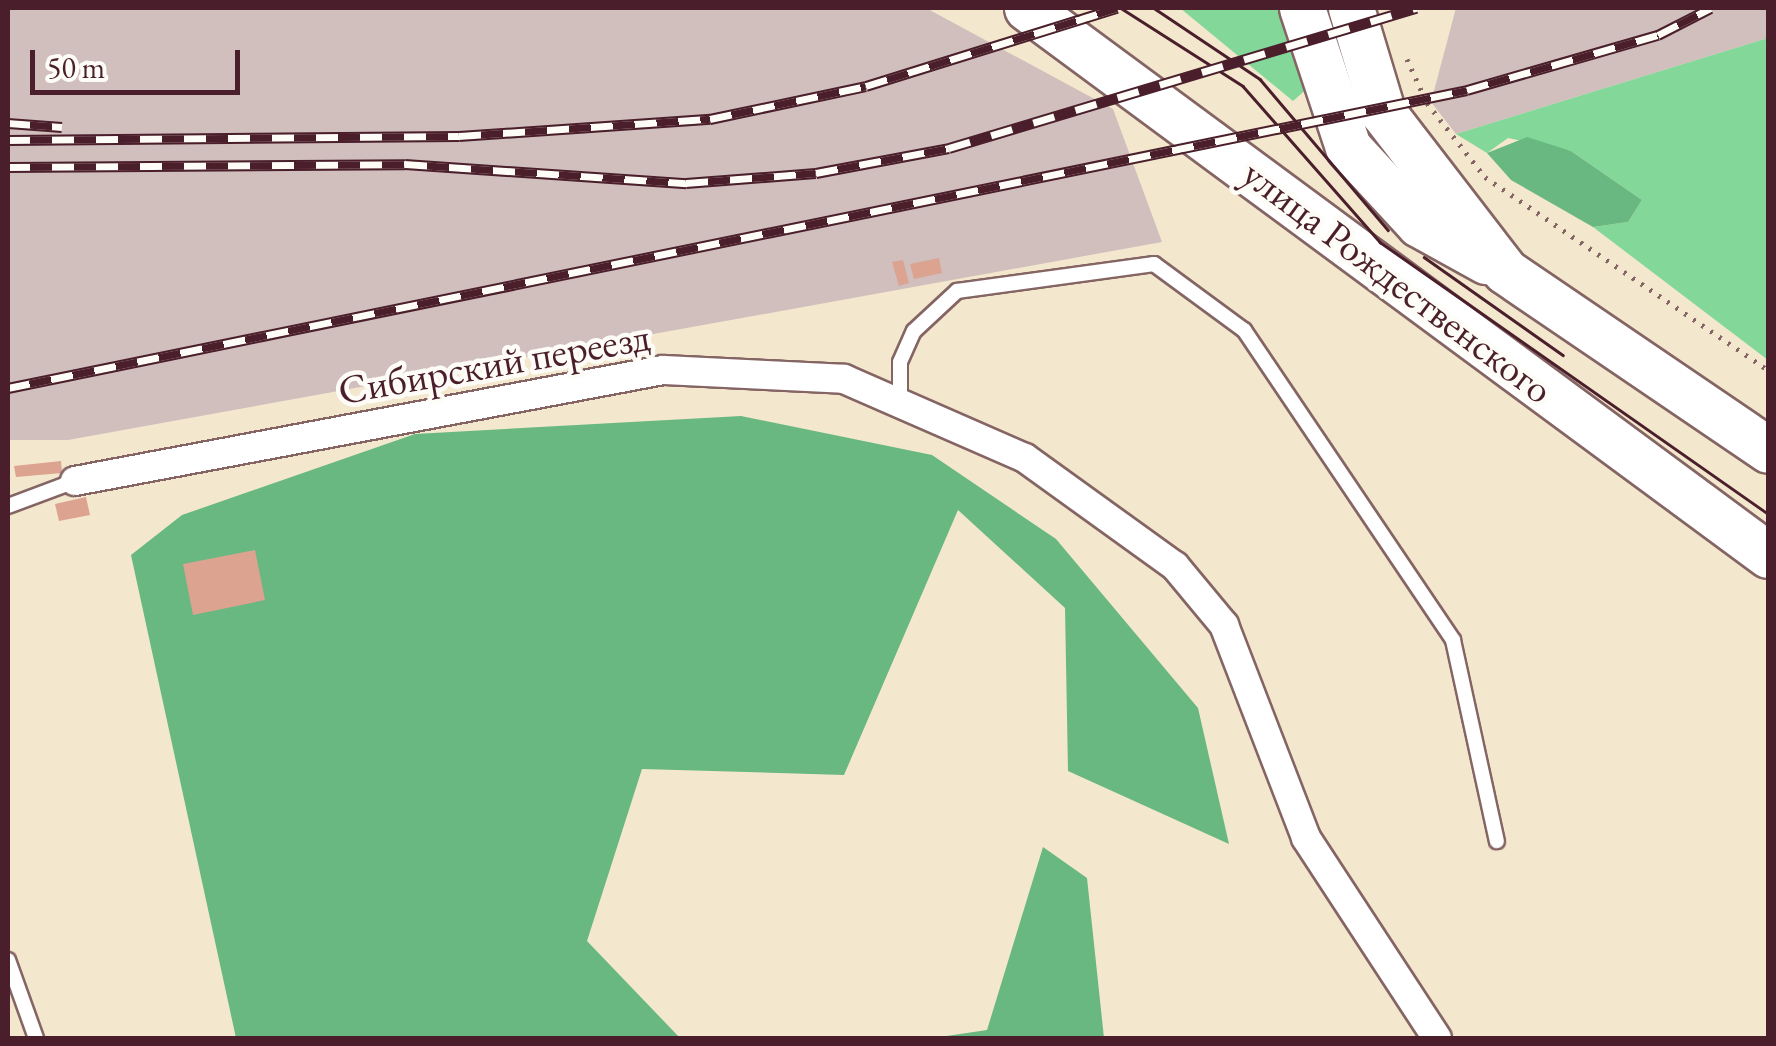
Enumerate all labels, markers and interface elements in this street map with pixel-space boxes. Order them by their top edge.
scale bar [35,30,245,92]
text: 50 m [47,48,105,87]
street label: улица Рождественского [1234,149,1562,413]
street label: Сибирский переезд [334,312,654,414]

